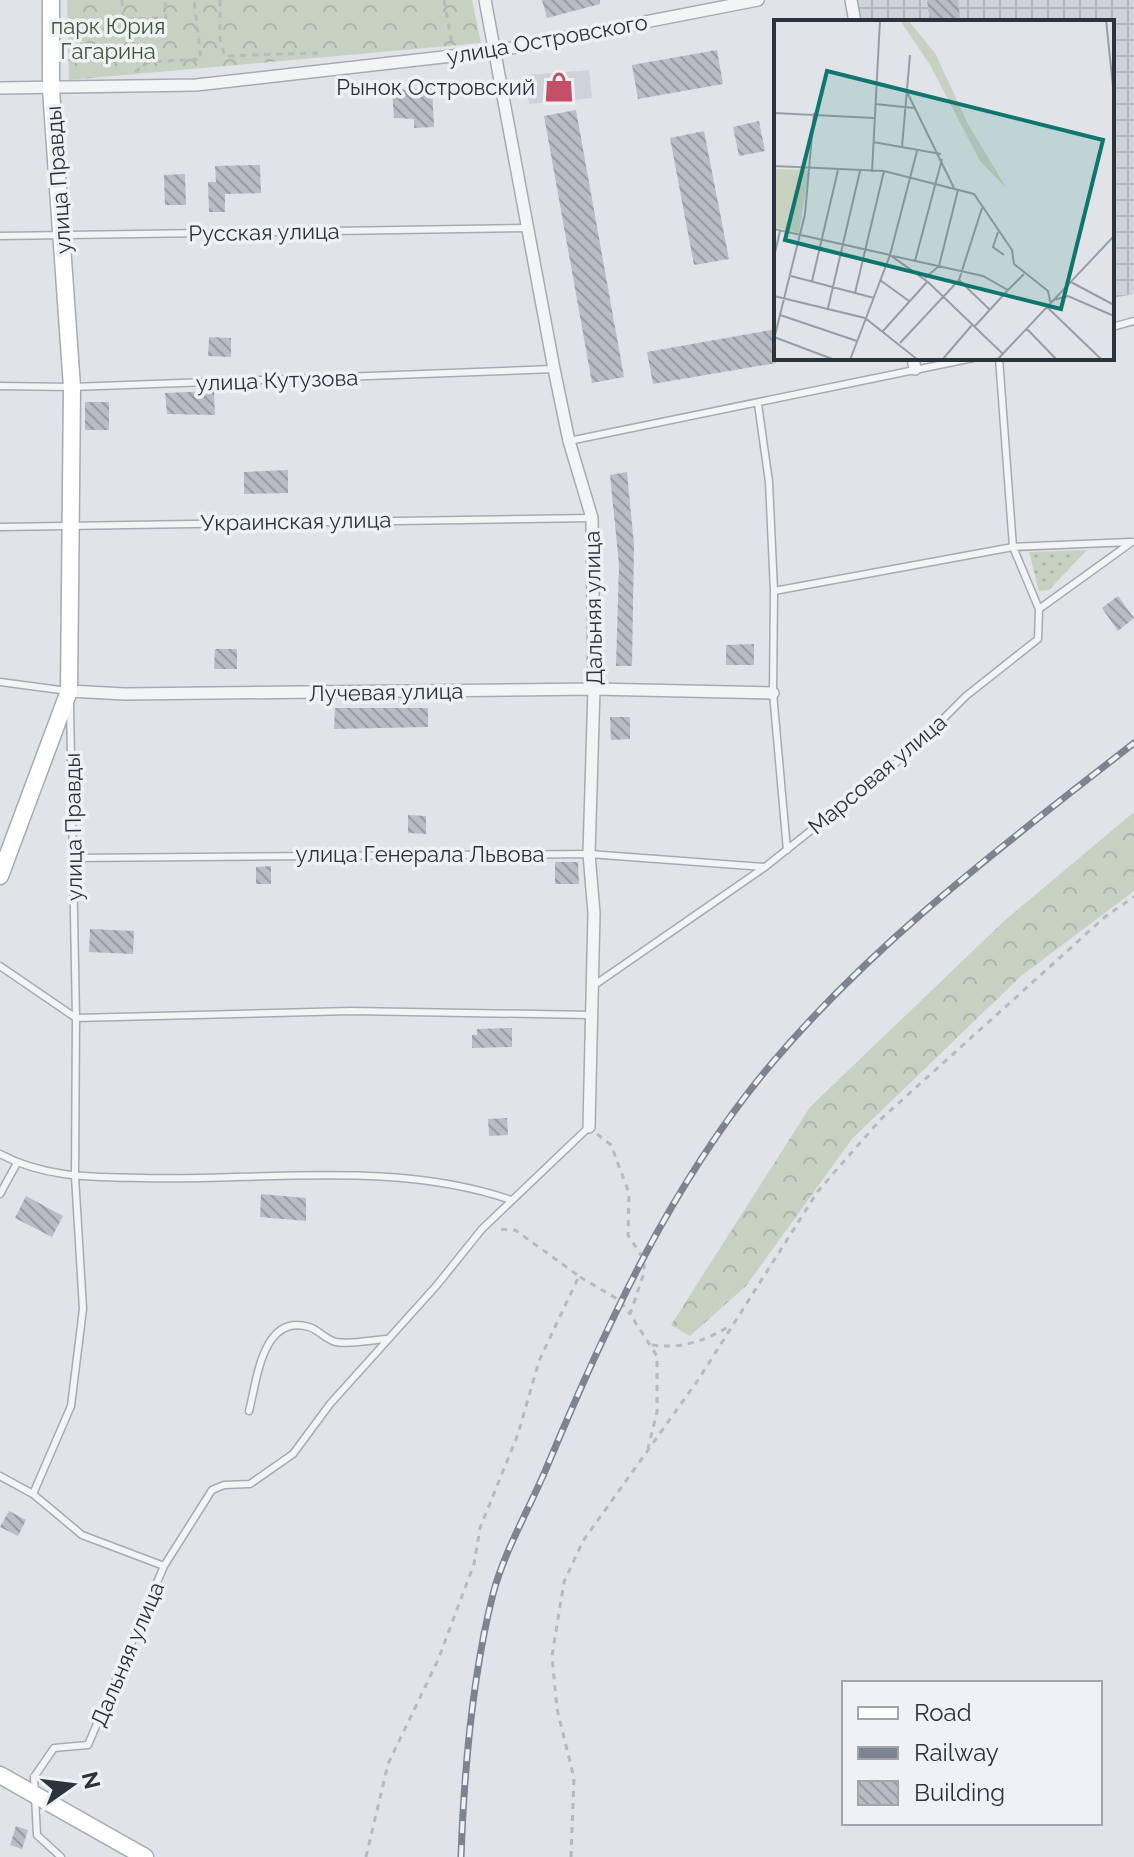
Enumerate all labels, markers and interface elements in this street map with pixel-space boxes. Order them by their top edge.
street label: улица Островского [445,9,649,69]
park label: парк Юрия Гагарина [51,13,165,64]
inset map [774,20,1114,360]
shop icon: Рынок Островский [542,70,576,104]
place label: Рынок Островский [336,74,535,100]
street label: улица Правды [40,105,76,255]
street label: Русская улица [188,218,340,246]
street label: улица Кутузова [195,364,359,396]
street label: Украинская улица [201,506,391,536]
street label: Дальняя улица [579,530,607,686]
street label: Лучевая улица [308,678,464,706]
street label: Марсовая улица [803,709,951,839]
street label: улица Правды [59,753,87,901]
street label: улица Генерала Львова [296,841,544,867]
street label: Дальняя улица [85,1578,169,1730]
legend [842,1681,1102,1825]
text: Road [914,1698,972,1727]
text: Railway [914,1738,999,1767]
north arrow [32,1745,112,1825]
text: N [77,1769,106,1791]
text: Building [914,1778,1005,1807]

